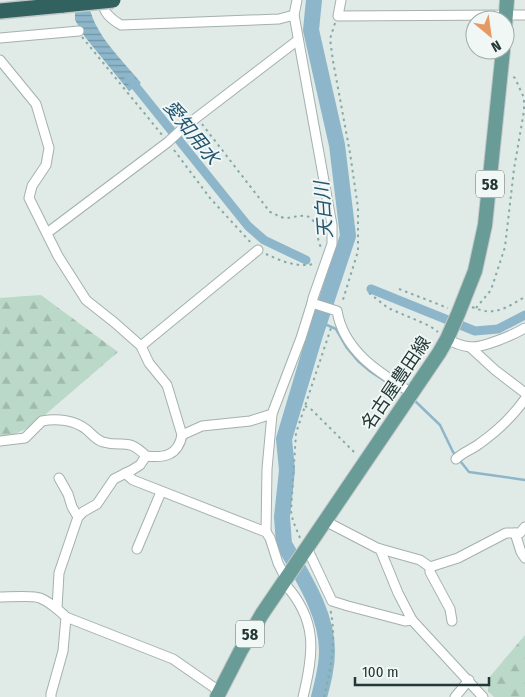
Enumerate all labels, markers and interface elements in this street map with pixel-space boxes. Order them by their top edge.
north arrow [465,10,515,60]
text: N [488,36,504,55]
water label: 愛知用水 [159,96,226,171]
road number: 58 [476,170,504,198]
water label: 天白川 [310,179,337,239]
street label: 名古屋豊田線 [357,332,435,434]
road number: 58 [236,620,264,648]
scale bar [355,654,489,686]
text: 100 m [362,663,399,681]

